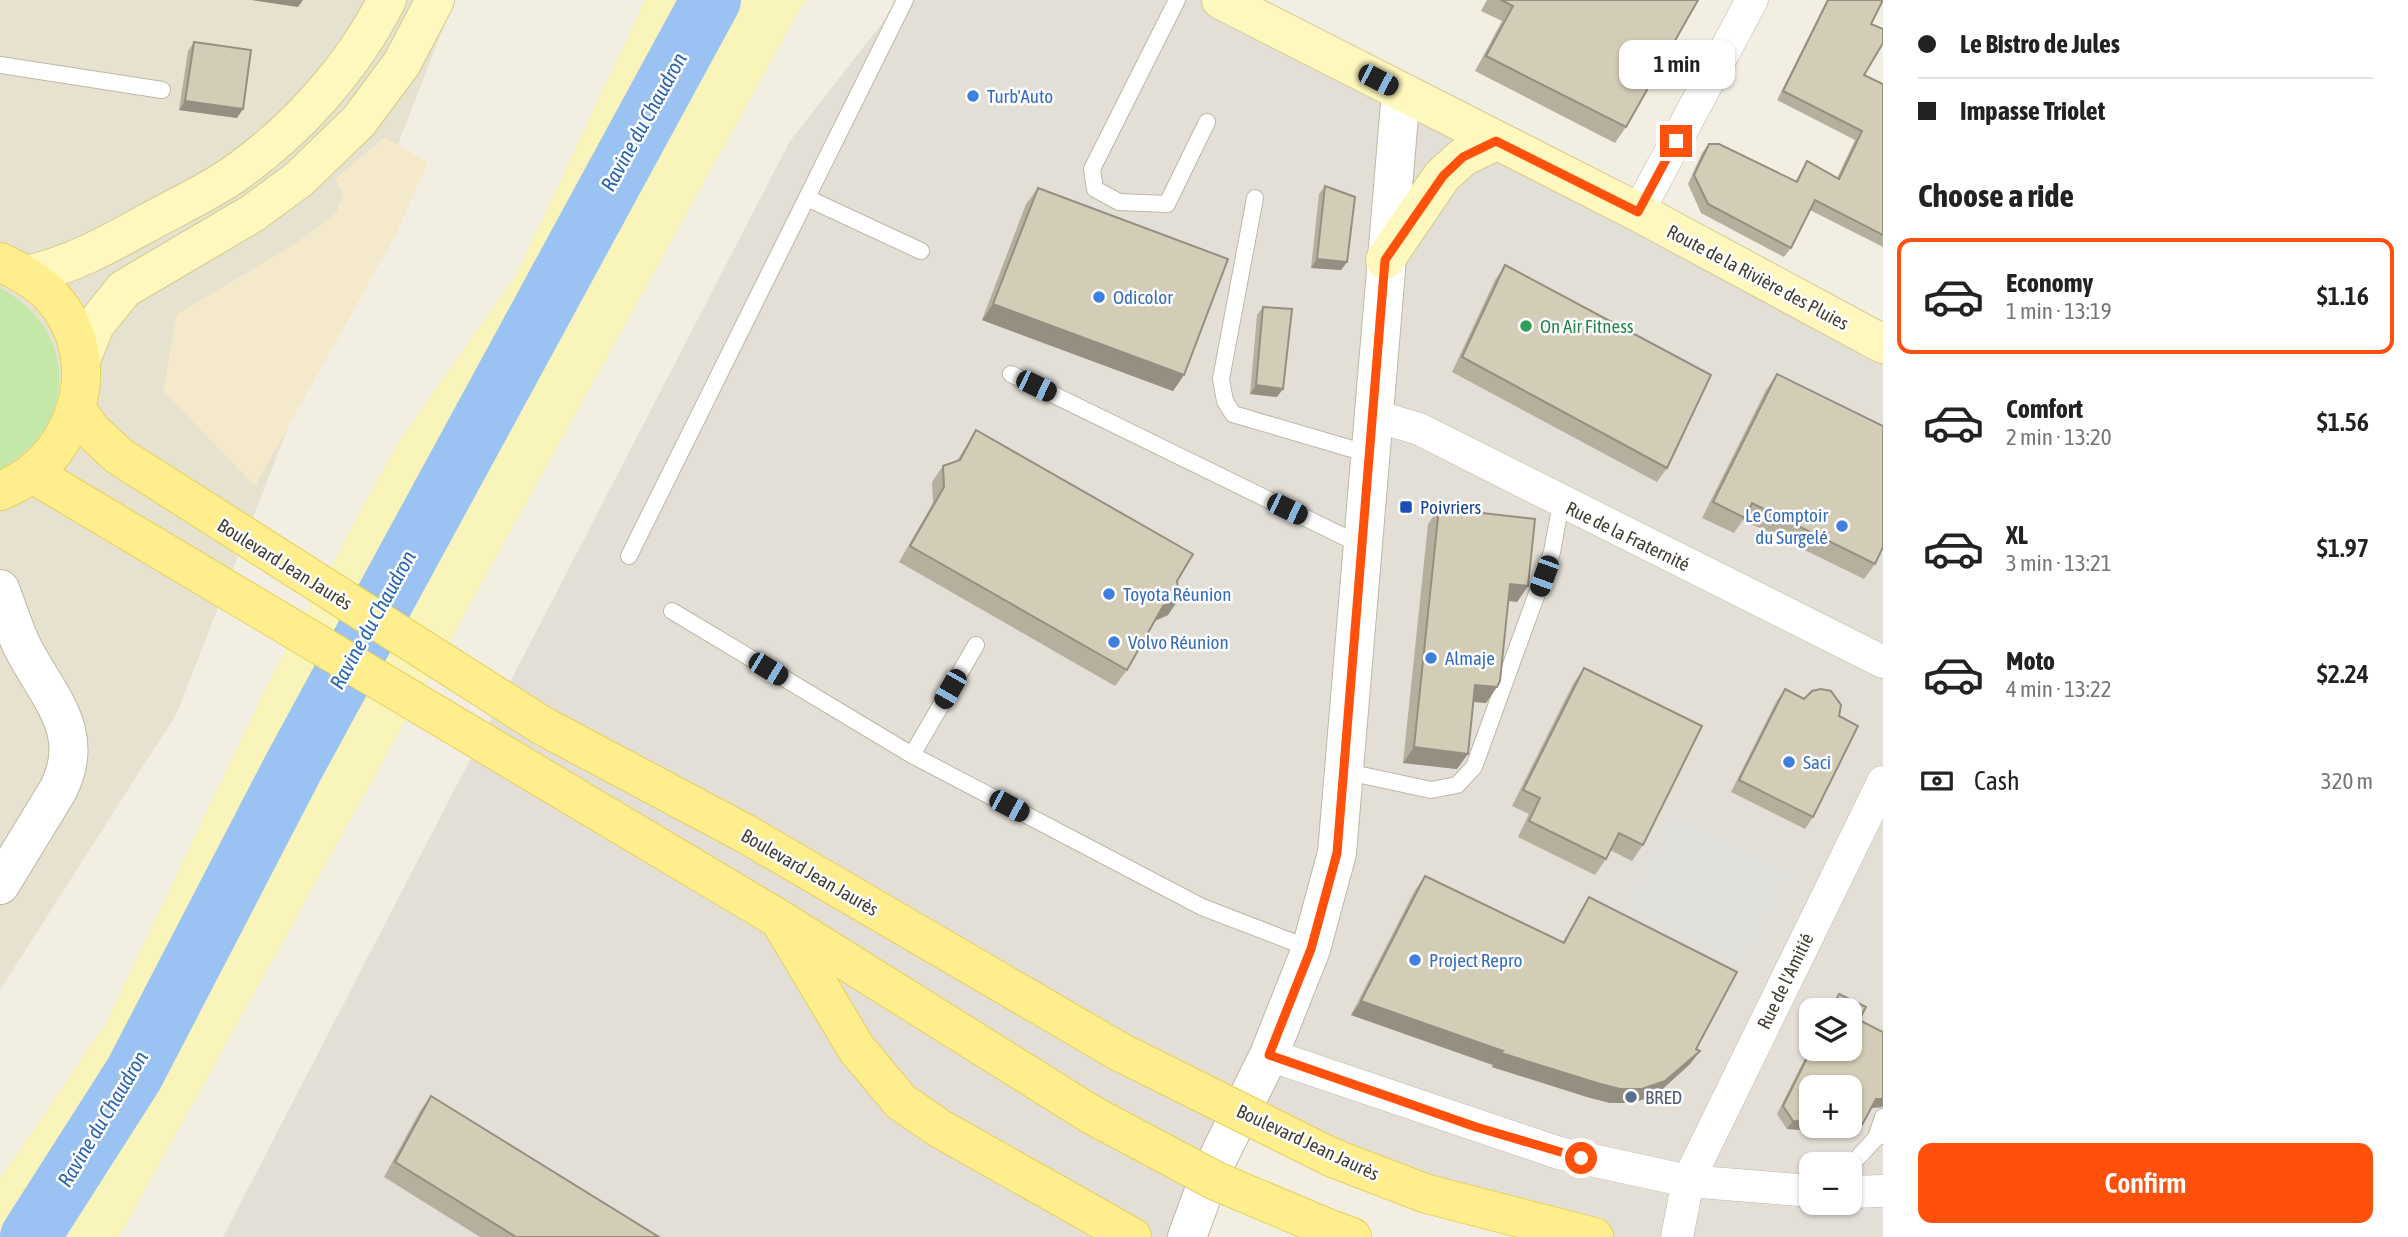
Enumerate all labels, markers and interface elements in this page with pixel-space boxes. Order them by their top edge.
text: Le Bistro de Jules [1960,29,2120,59]
callout: 1 min [1618,40,1734,88]
water label: Ravine du Chaudron [595,48,691,195]
text: 1 min [1654,51,1700,77]
car [1355,61,1402,99]
place label: Turb'Auto [987,85,1053,107]
marker: Turb'Auto [965,88,981,104]
text: Impasse Triolet [1960,96,2105,126]
route end [1660,125,1692,157]
text: Choose a ride [1918,177,2074,214]
street label: Route de la Rivière des Pluies [1663,220,1853,334]
icon: car [1922,265,1985,328]
text: Economy [2006,268,2093,298]
text: $1.16 [2317,281,2369,311]
place label: Odicolor [1113,286,1173,308]
marker: Odicolor [1091,289,1107,305]
text: 1 min · 13:19 [2006,298,2112,324]
place label: On Air Fitness [1540,315,1634,337]
marker: On Air Fitness [1518,318,1534,334]
car [1013,367,1060,405]
icon: car [1922,391,1985,454]
text: Comfort [2006,394,2083,424]
text: $1.56 [2317,407,2369,437]
text: 2 min · 13:20 [2006,424,2112,450]
car [1264,490,1311,528]
place label: Poivriers [1420,496,1481,518]
street label: Rue de la Fraternité [1563,497,1693,575]
marker: Poivriers [1398,499,1414,515]
place label: Le Comptoir du Surgelé [1745,504,1828,548]
street label: Boulevard Jean Jaurès [214,514,357,614]
icon: car [1922,517,1985,580]
marker: Le Comptoir du Surgelé [1834,518,1850,534]
text: XL [2006,520,2028,550]
text: $1.97 [2317,533,2369,563]
water label: Ravine du Chaudron [324,546,420,693]
text: 3 min · 13:21 [2006,550,2112,576]
car [1527,553,1562,599]
place label: Toyota Réunion [1123,583,1231,605]
marker: Toyota Réunion [1101,586,1117,602]
place label: Volvo Réunion [1128,631,1229,653]
marker: Volvo Réunion [1106,634,1122,650]
icon: car [1922,643,1985,706]
text: Moto [2006,646,2055,676]
place label: Almaje [1445,647,1495,669]
car [745,649,792,689]
marker: Almaje [1423,650,1439,666]
text: $2.24 [2317,659,2369,689]
car [931,666,970,712]
text: 4 min · 13:22 [2006,676,2112,702]
place label: Saci [1803,751,1831,773]
marker: Saci [1781,754,1797,770]
icon: cash [1918,762,1956,800]
text: Cash [1974,766,2020,796]
text: 320 m [2321,768,2373,794]
car [986,787,1033,825]
street label: Boulevard Jean Jaurès [738,824,883,920]
street label: Rue de l'Amitié [1752,929,1818,1033]
place label: Project Repro [1429,949,1523,971]
marker: Project Repro [1407,952,1423,968]
map controls [1799,998,1862,1215]
button: layers [1799,998,1862,1061]
water label: Ravine du Chaudron [52,1046,152,1191]
button: + [1799,1075,1862,1138]
place label: BRED [1645,1086,1682,1108]
marker: BRED [1623,1089,1639,1105]
street label: Boulevard Jean Jaurès [1233,1099,1383,1185]
route start [1565,1142,1597,1174]
button: Confirm [1918,1143,2373,1223]
button: − [1799,1152,1862,1215]

